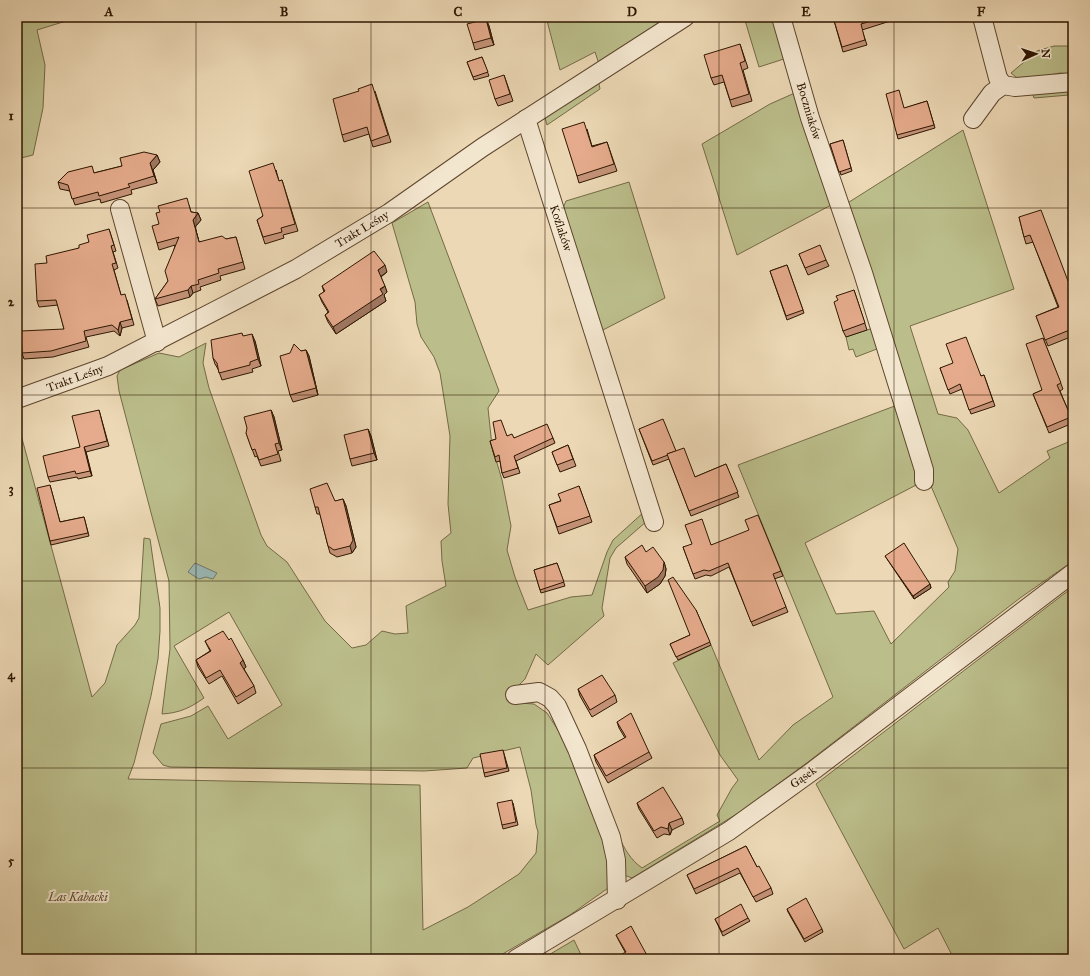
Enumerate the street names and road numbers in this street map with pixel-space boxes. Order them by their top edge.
street label: Boczniaków [794,81,824,141]
street label: Koźlaków [547,203,575,253]
street label: Trakt Leśny [333,207,392,250]
street label: Trakt Leśny [44,361,106,395]
street label: Gąsek [787,763,819,791]

